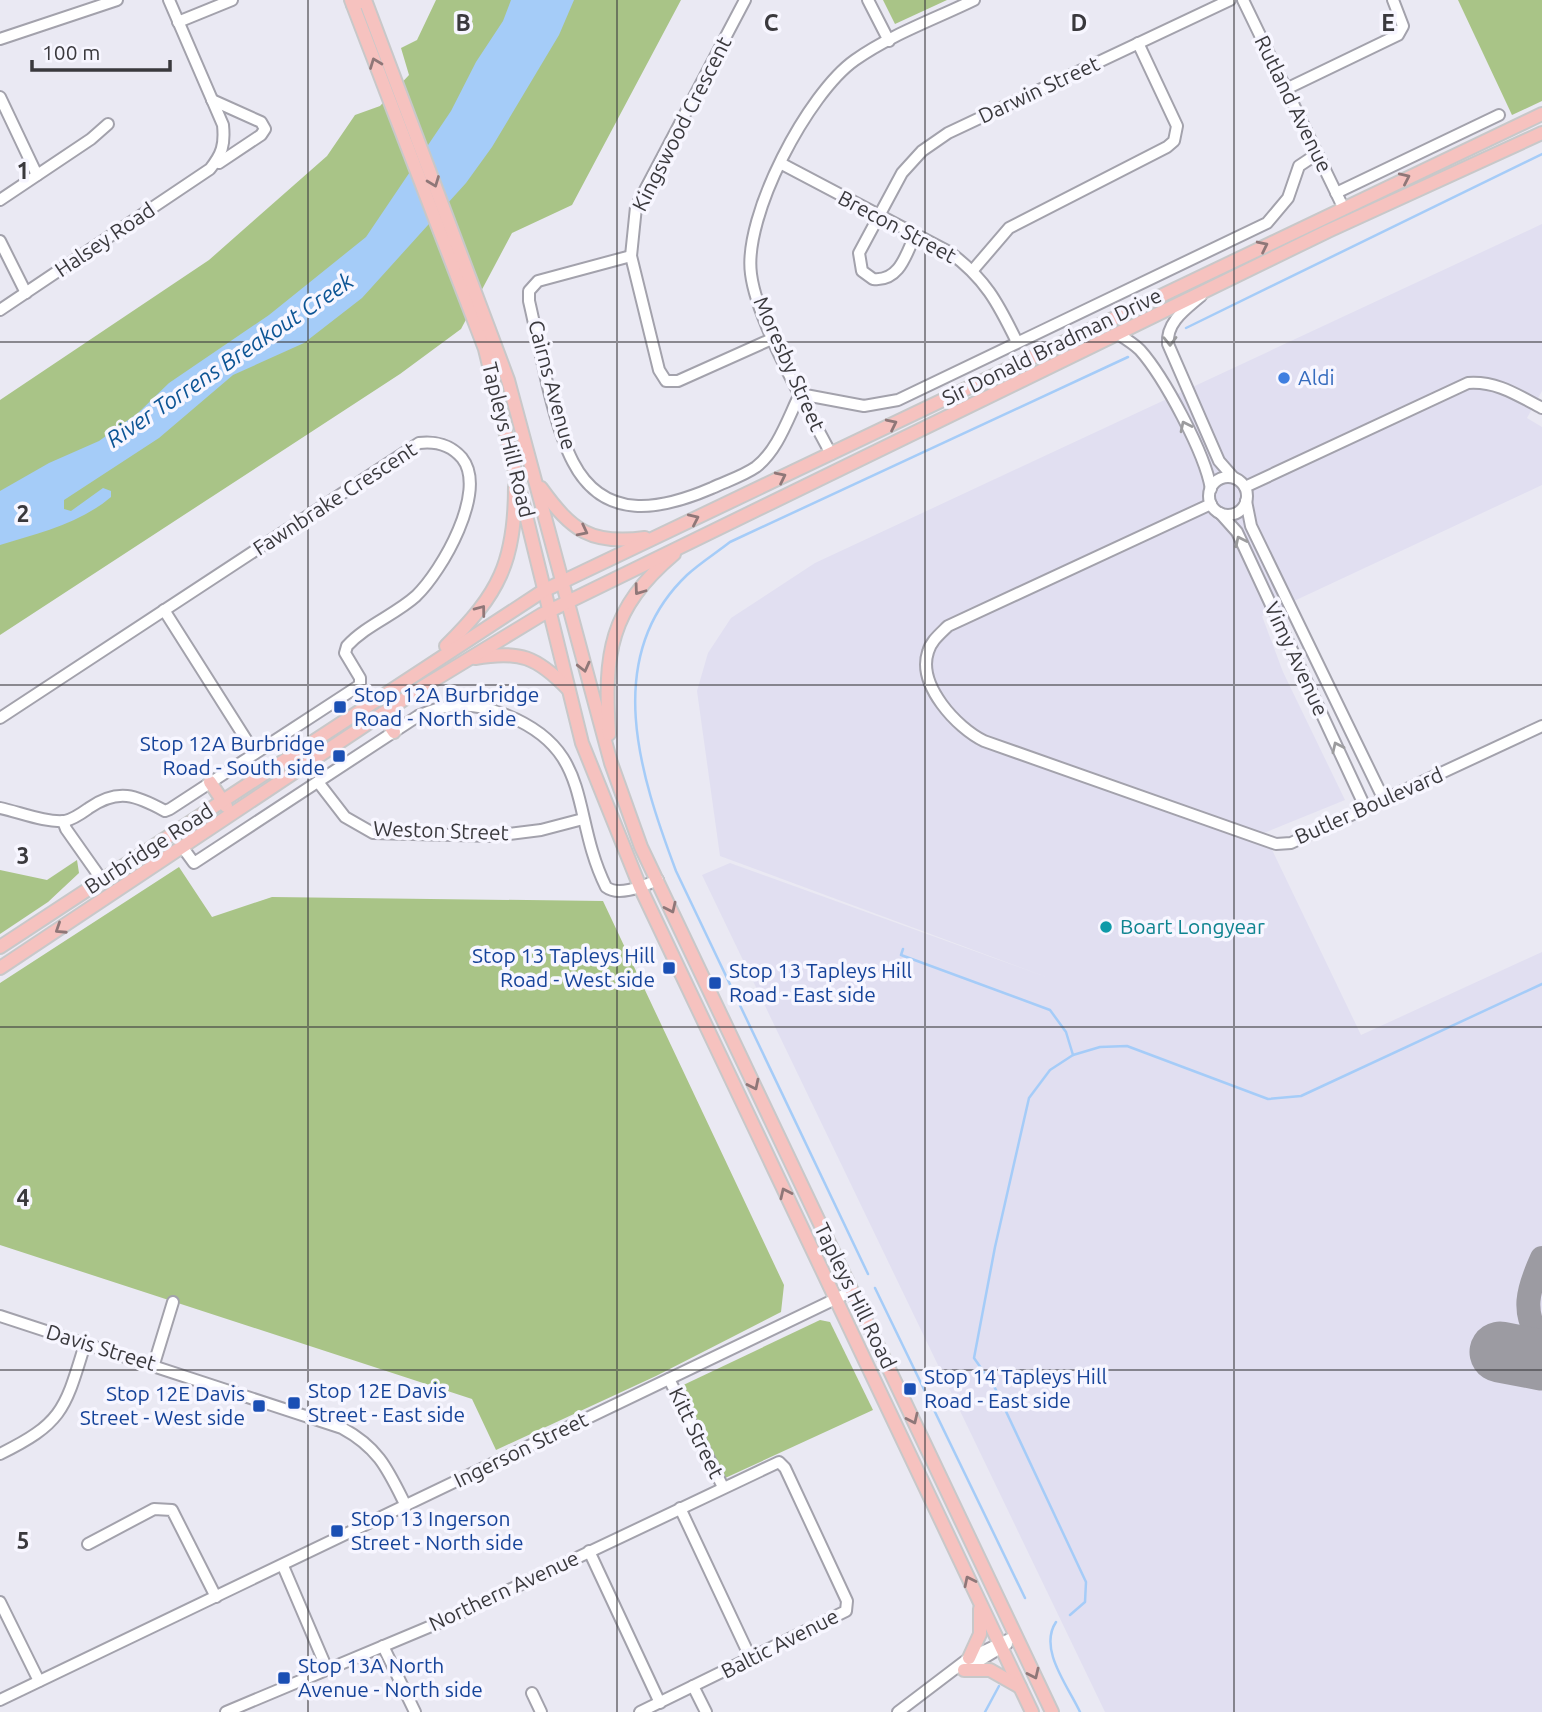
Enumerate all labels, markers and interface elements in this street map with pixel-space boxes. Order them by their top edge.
text: B [455,10,471,35]
text: C [764,10,779,35]
text: D [1071,10,1087,35]
text: E [1381,10,1395,35]
scale bar [32,28,170,72]
street label: Rutland Avenue [1250,31,1337,176]
street label: Kingswood Crescent [627,32,735,215]
text: 100 m [42,40,100,64]
street label: Darwin Street [974,51,1103,128]
one-way arrow [370,57,384,69]
text: 1 [17,158,29,183]
one-way arrow [1398,172,1410,186]
one-way arrow [425,175,439,187]
street label: Brecon Street [834,185,961,267]
street label: Halsey Road [50,197,159,281]
one-way arrow [1256,240,1268,254]
water label: River Torrens Breakout Creek [102,267,358,452]
street label: Sir Donald Bradman Drive [938,282,1165,410]
street label: Moresby Street [749,292,830,435]
street label: Cairns Avenue [524,317,582,452]
one-way arrow [1162,336,1178,347]
street label: Tapleys Hill Road [478,360,540,520]
place label: Aldi [1298,365,1335,389]
marker: Aldi [1276,370,1292,386]
one-way arrow [885,418,897,432]
one-way arrow [1179,421,1193,433]
street label: Fawnbrake Crescent [248,436,421,560]
one-way arrow [774,472,786,486]
text: 2 [17,501,29,526]
one-way arrow [687,513,699,527]
one-way arrow [576,522,588,536]
one-way arrow [1235,536,1249,548]
one-way arrow [635,582,647,595]
street label: Vimy Avenue [1260,598,1334,719]
one-way arrow [473,605,486,618]
one-way arrow [576,661,590,673]
place label: Stop 12A Burbridge Road - North side [354,682,539,730]
marker: Stop 12A Burbridge Road - North side [332,699,348,715]
place label: Stop 12A Burbridge Road - South side [140,731,325,779]
one-way arrow [1331,742,1345,754]
marker: Stop 12A Burbridge Road - South side [331,748,347,764]
street label: Butler Boulevard [1291,762,1446,848]
street label: Burbridge Road [80,798,217,898]
street label: Weston Street [373,816,509,844]
text: 3 [17,843,29,868]
one-way arrow [663,901,677,913]
place label: Boart Longyear [1120,914,1265,938]
marker: Boart Longyear [1098,919,1114,935]
one-way arrow [55,921,68,933]
place label: Stop 13 Tapleys Hill Road - West side [472,943,655,991]
place label: Stop 13 Tapleys Hill Road - East side [729,958,912,1006]
marker: Stop 13 Tapleys Hill Road - West side [661,960,677,976]
marker: Stop 13 Tapleys Hill Road - East side [707,975,723,991]
one-way arrow [745,1078,759,1090]
text: 4 [17,1185,30,1210]
one-way arrow [779,1188,793,1200]
street label: Tapleys Hill Road [810,1219,902,1372]
street label: Davis Street [44,1319,159,1375]
place label: Stop 14 Tapleys Hill Road - East side [924,1364,1107,1412]
place label: Stop 12E Davis Street - East side [308,1378,465,1426]
place label: Stop 12E Davis Street - West side [80,1381,245,1429]
marker: Stop 14 Tapleys Hill Road - East side [902,1381,918,1397]
street label: Kitt Street [665,1383,729,1482]
marker: Stop 12E Davis Street - East side [286,1395,302,1411]
marker: Stop 12E Davis Street - West side [251,1398,267,1414]
street label: Ingerson Street [450,1406,591,1492]
one-way arrow [905,1412,919,1424]
place label: Stop 13 Ingerson Street - North side [351,1506,524,1554]
marker: Stop 13 Ingerson Street - North side [329,1523,345,1539]
text: 5 [17,1528,29,1553]
street label: Northern Avenue [425,1545,582,1635]
one-way arrow [963,1576,977,1588]
street label: Baltic Avenue [717,1603,842,1683]
place label: Stop 13A North Avenue - North side [298,1653,483,1701]
one-way arrow [1026,1667,1040,1679]
marker: Stop 13A North Avenue - North side [276,1670,292,1686]

